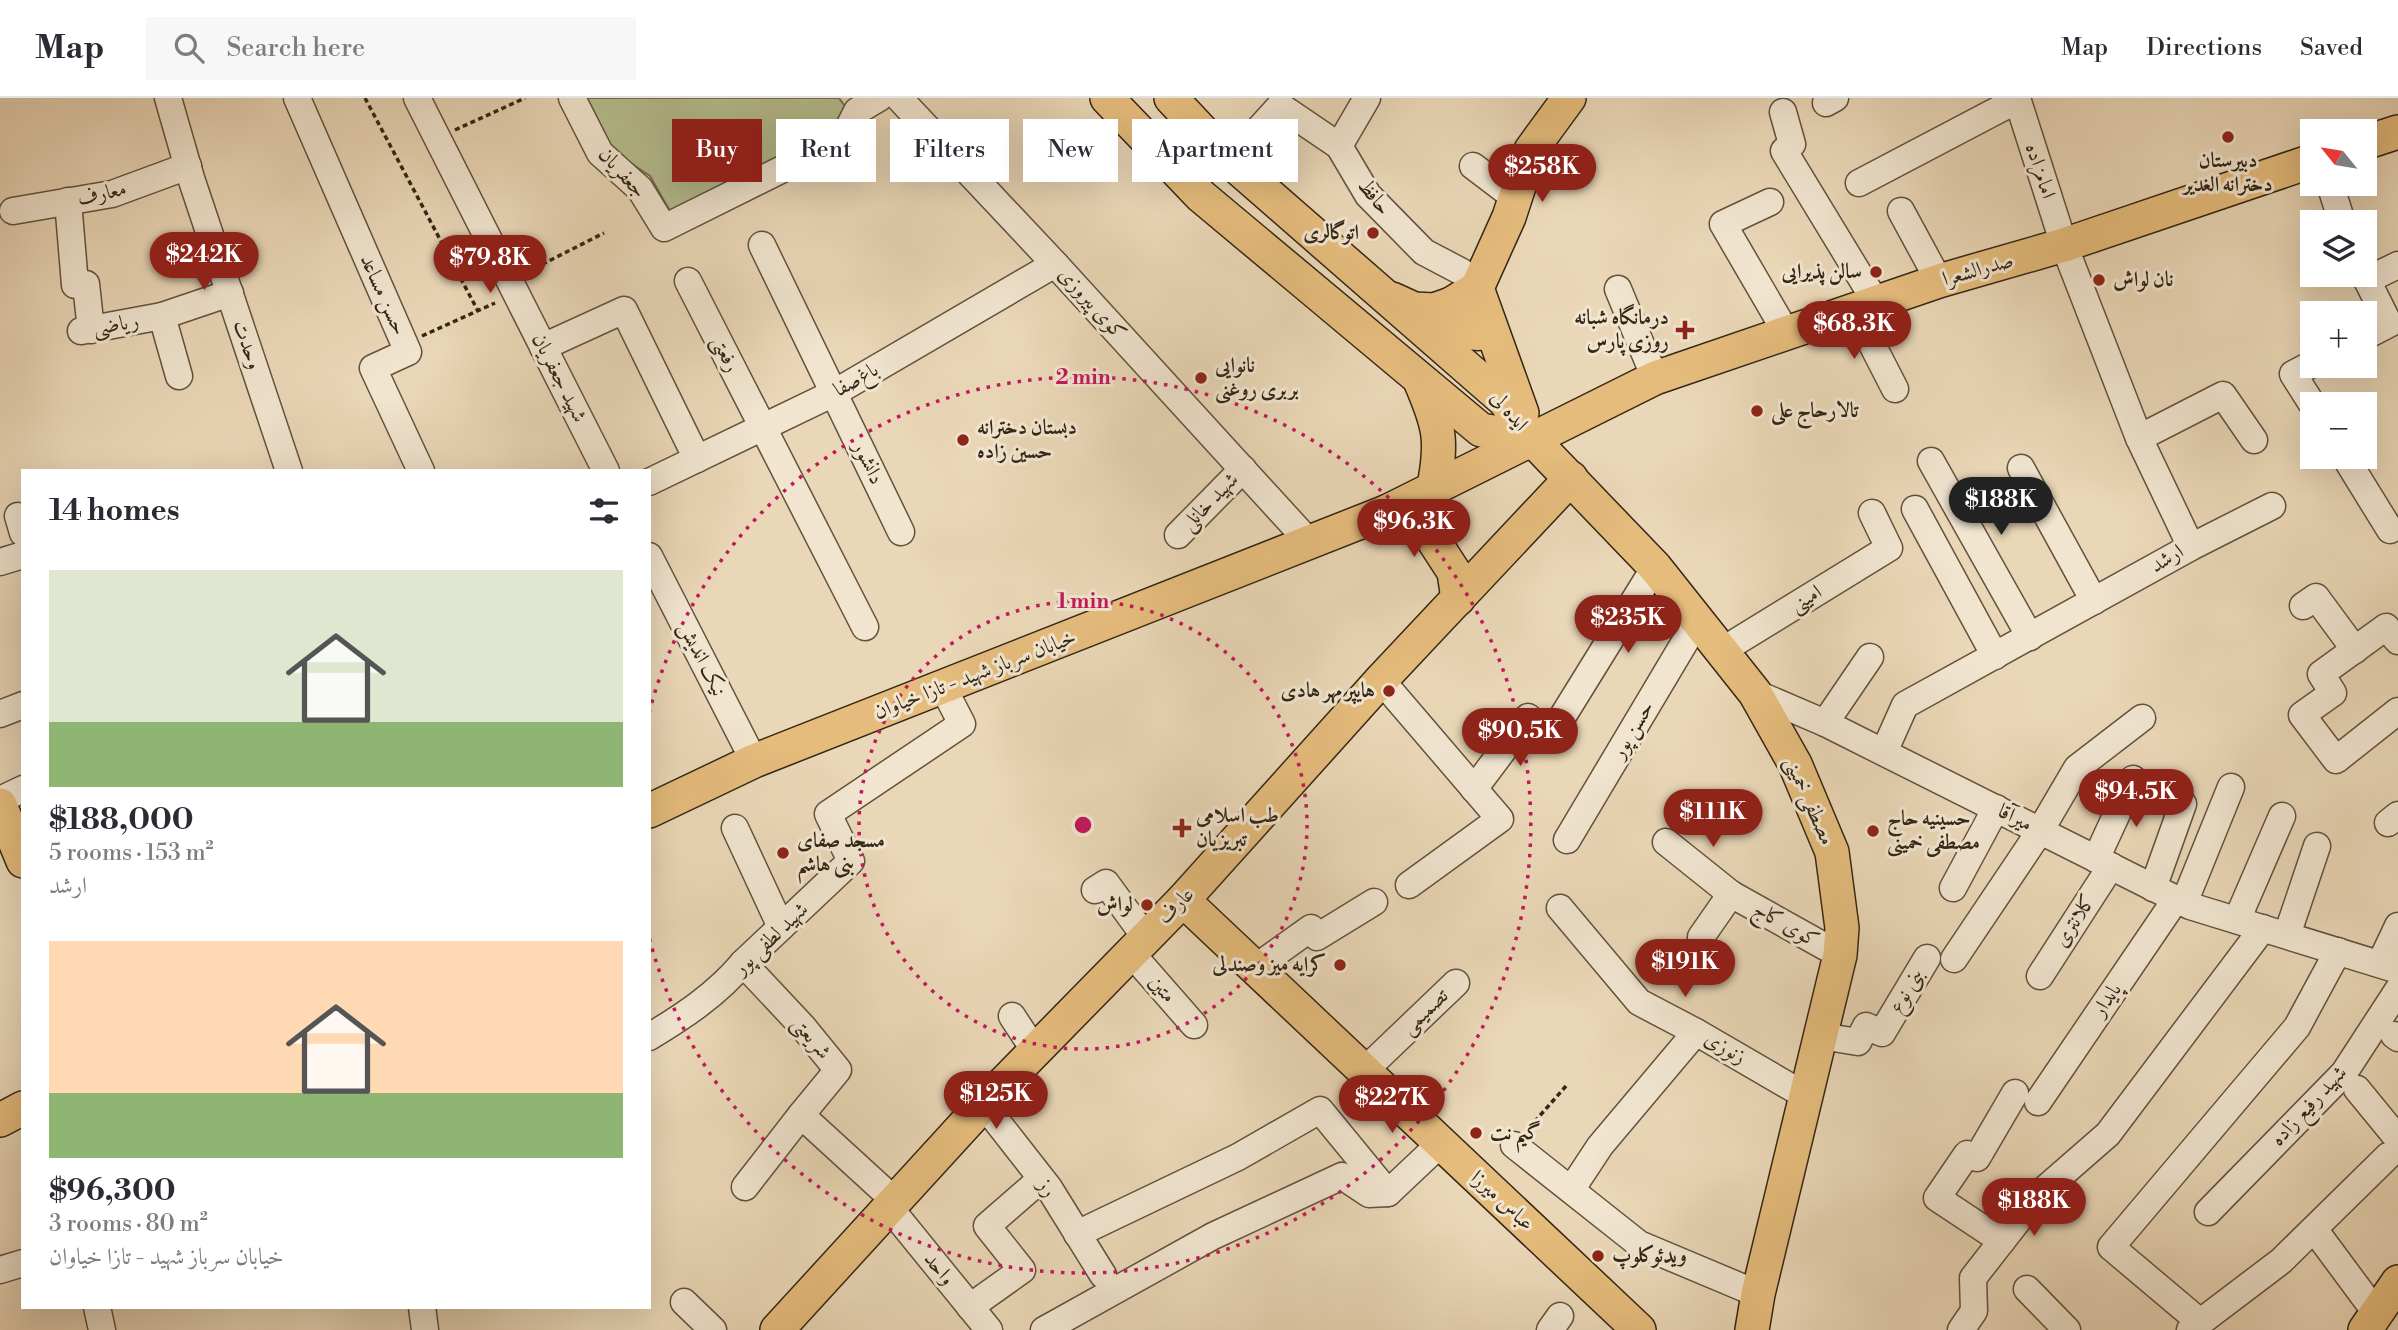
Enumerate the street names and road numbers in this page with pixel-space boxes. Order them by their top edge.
street label: امامزاده [2018,140,2061,202]
street label: جعفریان [592,142,652,204]
street label: حافظ [1351,173,1397,221]
street label: معارف [75,176,129,212]
street label: صدرالشعرا [1940,248,2016,292]
street label: حسن مساعد [354,250,412,340]
street label: کوی پیروزی [1052,262,1132,347]
street label: ریاضی [91,308,141,343]
street label: وحدت [226,317,268,373]
street label: شهید جعفریان [526,329,592,427]
street label: رفعتی [704,331,745,377]
street label: باغ‌صفا [829,357,885,407]
street label: ایده لى [1484,385,1534,437]
street label: دانشور [846,435,889,489]
street label: شهید خانلی [1176,467,1246,538]
street label: ارشد [2145,539,2189,579]
street label: امینی [1785,579,1827,620]
street label: نیک اندیش [672,617,732,701]
street label: خیابان سرباز شهید - تازا خیاوان [870,624,1080,726]
street label: حسن پور [1605,696,1661,766]
street label: مصطفی خمینی [1777,753,1840,850]
street label: میرآقا [1993,798,2037,838]
street label: عارف [1152,882,1200,930]
street label: کلانتری [2048,890,2102,952]
street label: کوی کاج [1746,896,1824,958]
street label: شهید لطفی پور [727,897,815,983]
street label: بنی نوع [1883,964,1934,1020]
street label: متین [1143,969,1181,1009]
street label: پایدار [2085,977,2129,1024]
street label: تصمیمی [1396,982,1455,1041]
street label: شریعتی [785,1011,837,1065]
street label: زنوزی [1699,1026,1751,1070]
street label: شهید رفیع زاده [2265,1060,2357,1155]
street label: عباس میرزا [1465,1165,1539,1237]
street label: رز [1030,1172,1062,1202]
street label: واحد [918,1247,960,1291]

